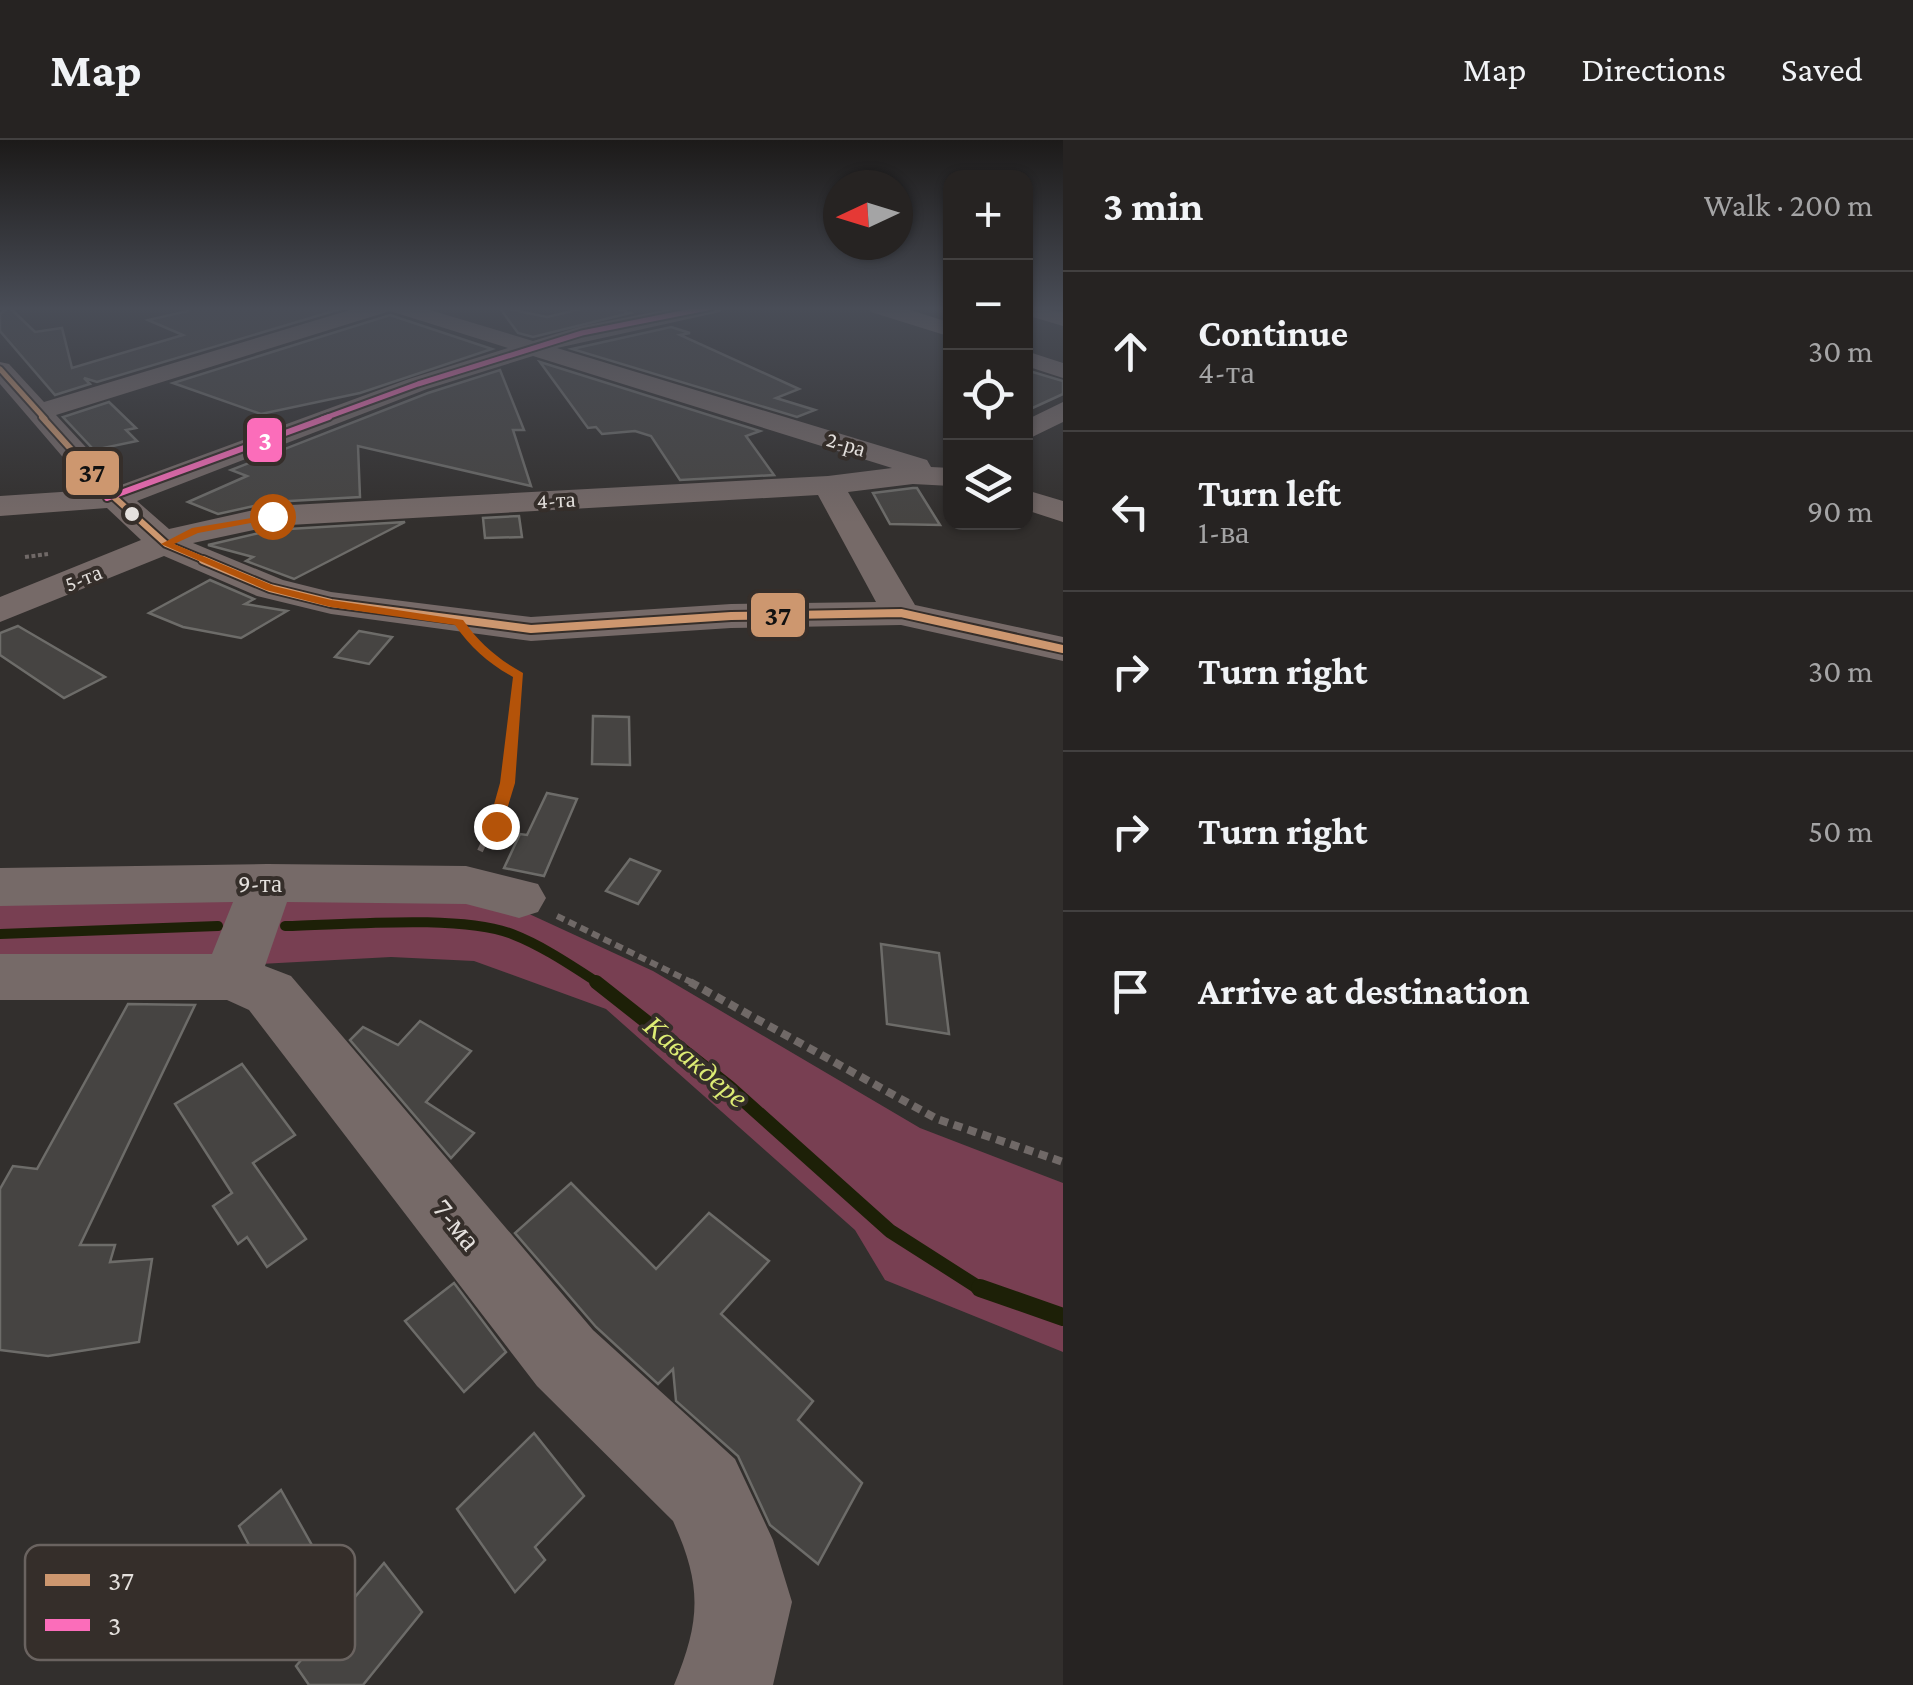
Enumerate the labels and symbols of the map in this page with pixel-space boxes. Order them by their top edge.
north arrow [823,170,913,260]
line badge: 3 [245,416,284,464]
text: 3 [258,425,272,456]
street label: 2-ра [824,426,869,462]
line badge: 37 [64,449,121,497]
text: 37 [79,457,105,488]
street label: 4-та [536,486,576,514]
route start [250,494,296,540]
unlabelled marker [122,504,142,524]
street label: 5-та [61,559,106,597]
line badge: 37 [749,591,807,639]
text: 37 [765,600,791,631]
route end [474,804,520,850]
street label: 9-та [238,870,282,897]
water label: Кавакдере [637,1009,754,1114]
street label: 7-ма [426,1192,488,1256]
legend [25,1545,355,1660]
text: 37 [108,1565,134,1596]
text: 3 [108,1610,121,1641]

